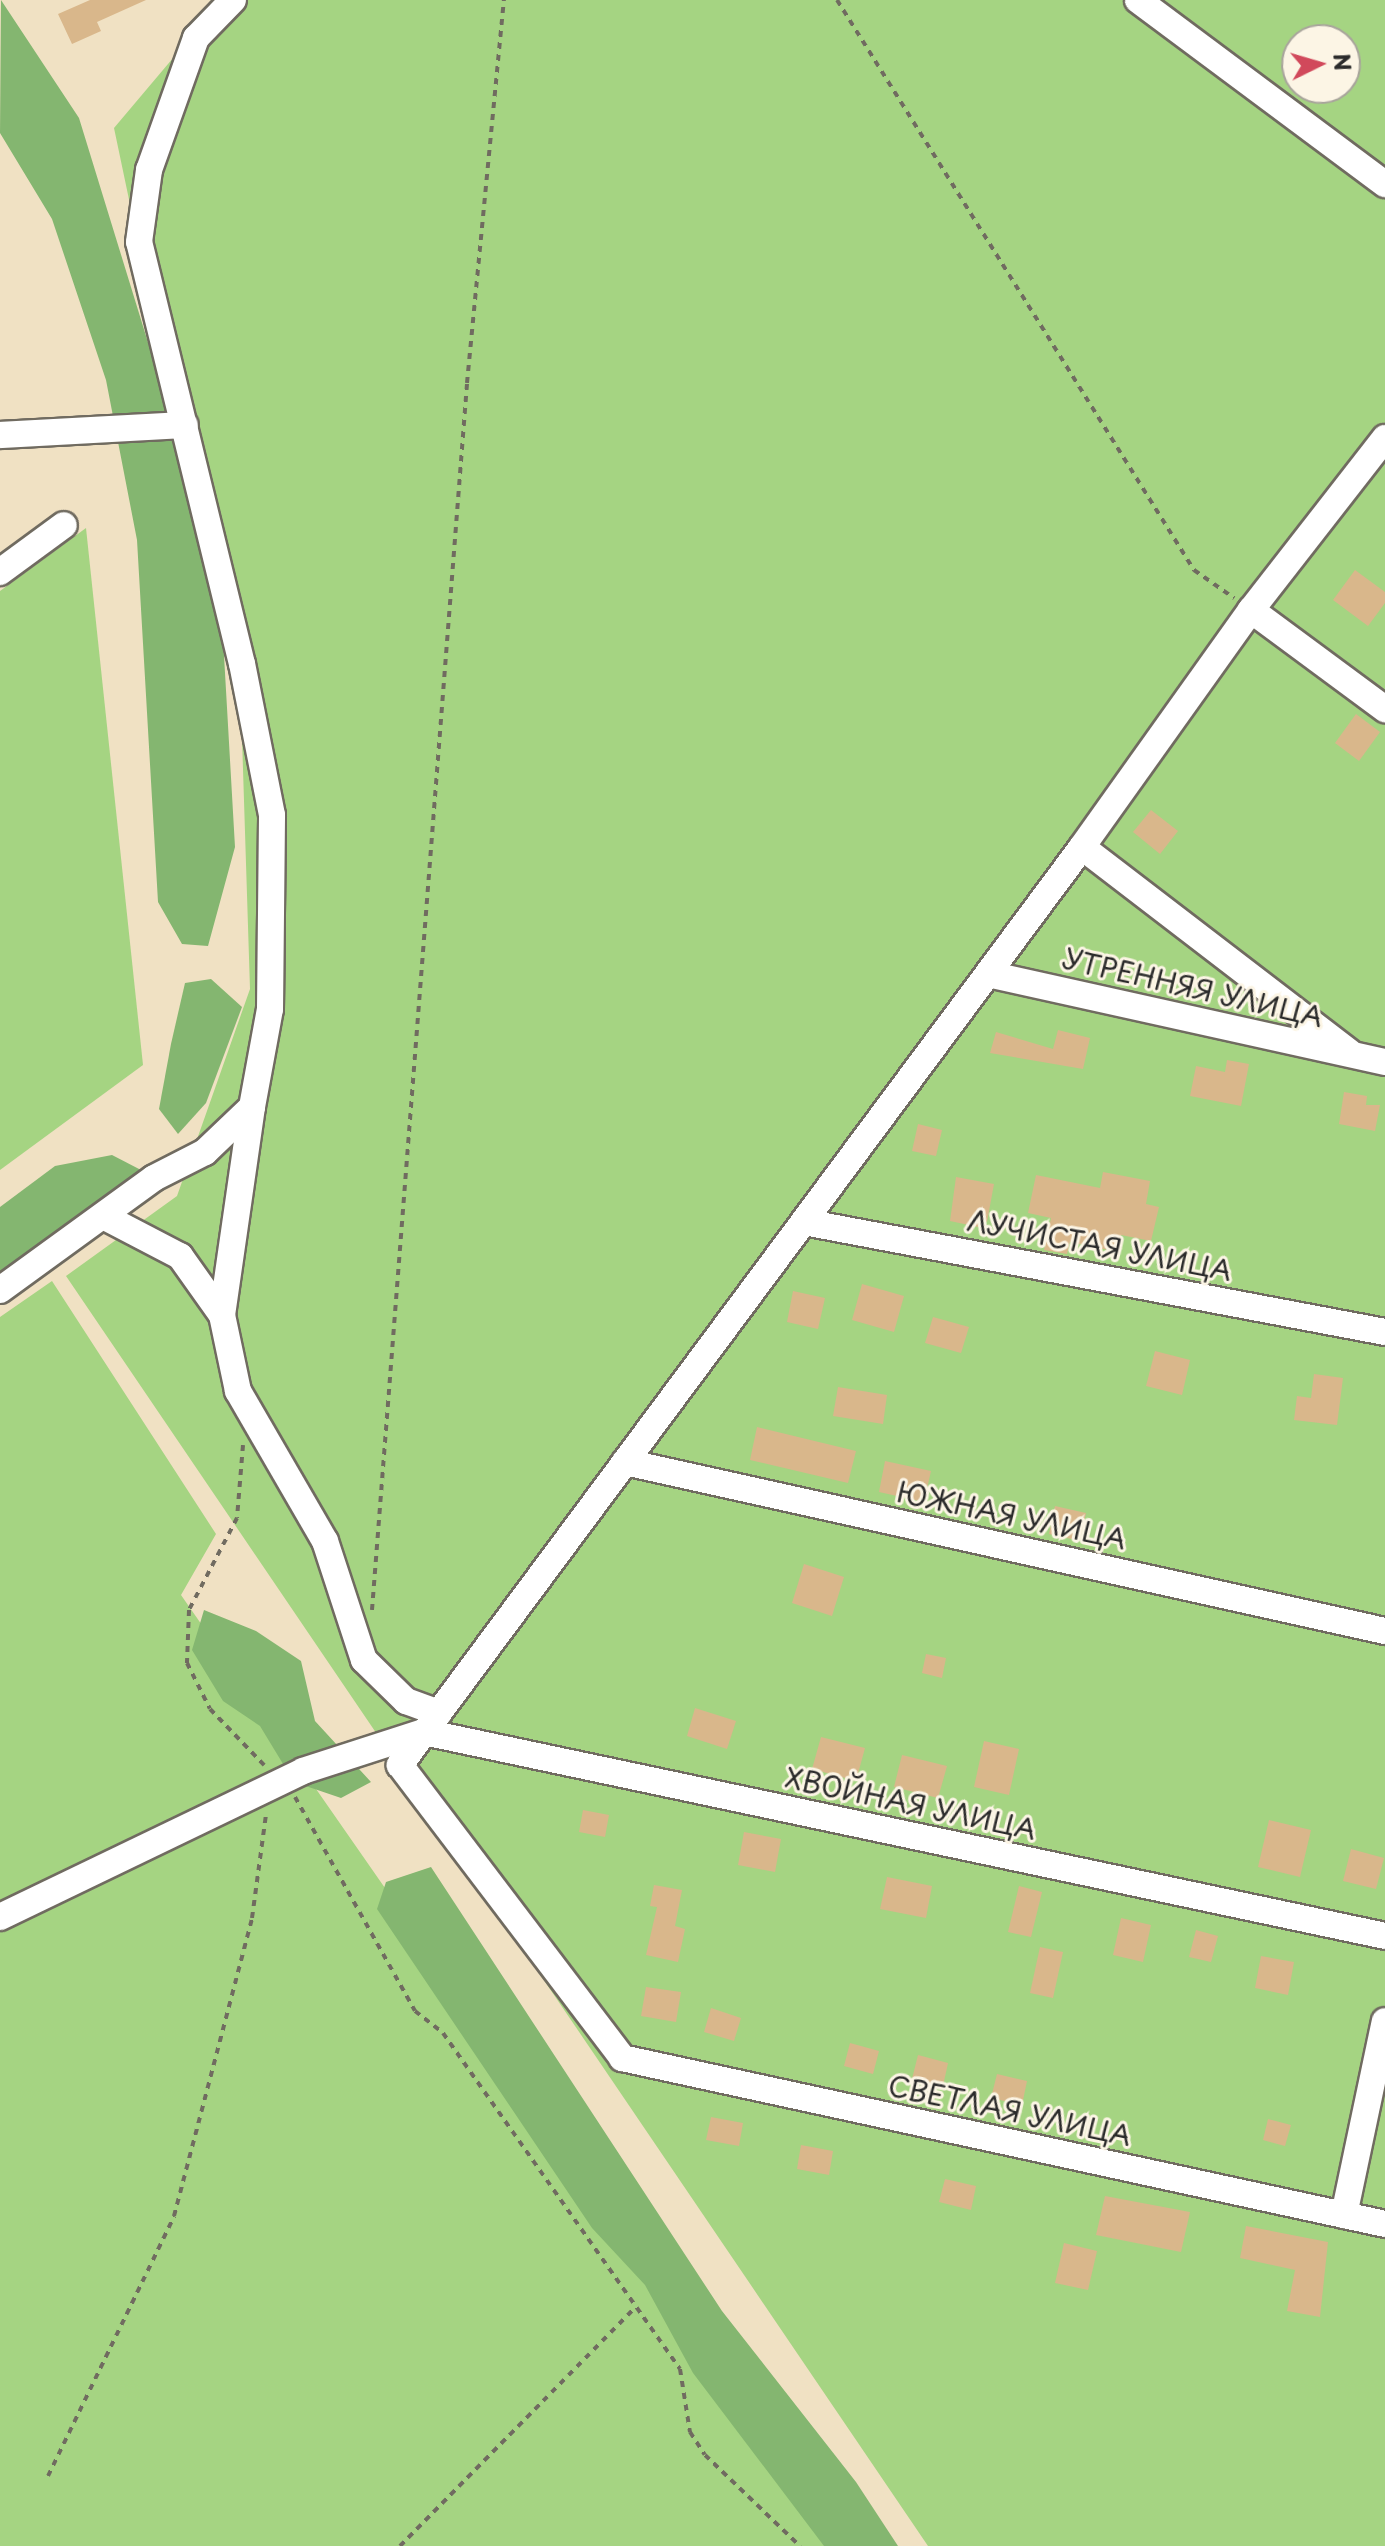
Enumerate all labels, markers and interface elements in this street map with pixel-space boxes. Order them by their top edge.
north arrow [1281,24,1361,104]
text: N [1326,52,1361,72]
street label: УТРЕННЯЯ УЛИЦА [1059,941,1327,1033]
street label: ЛУЧИСТАЯ УЛИЦА [964,1203,1236,1287]
street label: ЮЖНАЯ УЛИЦА [895,1474,1129,1556]
street label: ХВОЙНАЯ УЛИЦА [783,1760,1039,1846]
street label: СВЕТЛАЯ УЛИЦА [885,2068,1135,2152]

